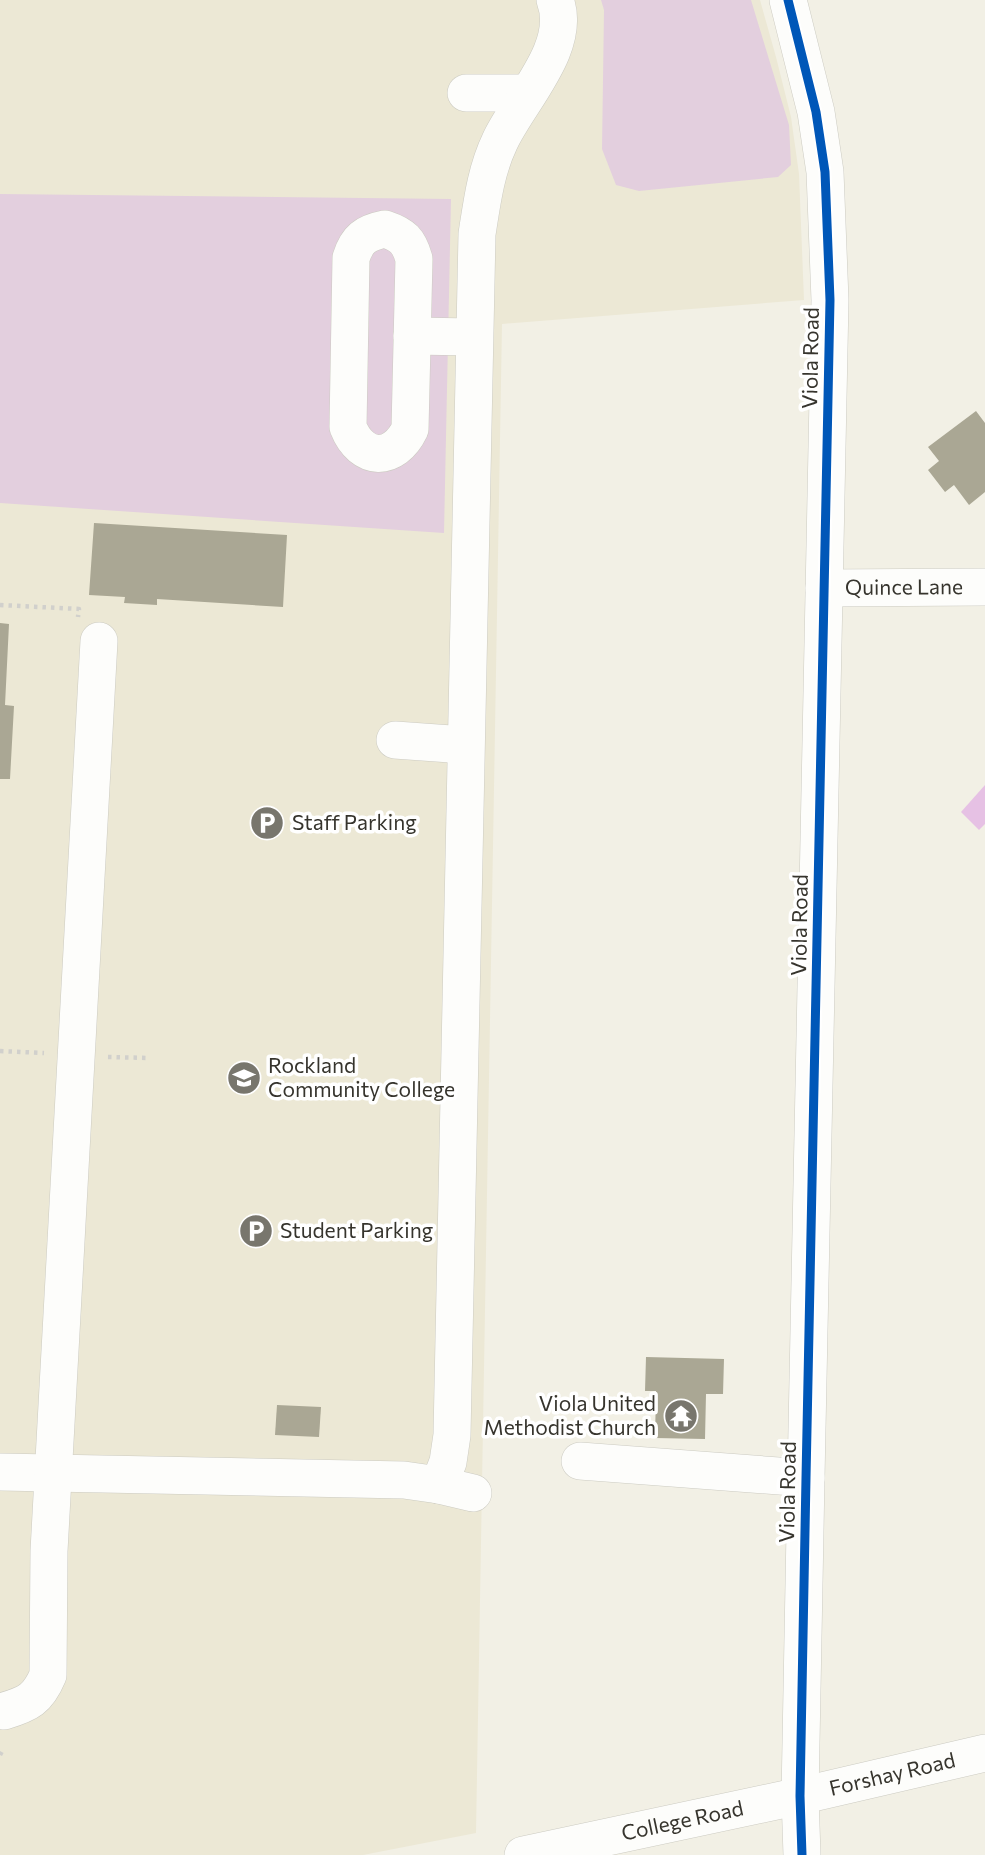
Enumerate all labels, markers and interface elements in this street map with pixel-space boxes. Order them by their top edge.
street label: Viola Road [796,307,823,409]
street label: Quince Lane [845,573,963,599]
parking icon: Staff Parking [248,804,286,842]
place label: Staff Parking [292,809,417,834]
street label: Viola Road [785,874,812,976]
place label: Rockland Community College [268,1052,455,1101]
school or university icon: Rockland Community College [225,1059,263,1097]
parking icon: Student Parking [237,1212,275,1250]
place label: Student Parking [280,1217,433,1242]
place label: Viola United Methodist Church [484,1390,656,1439]
temple icon: Viola United Methodist Church [662,1397,700,1435]
street label: Viola Road [773,1441,800,1543]
street label: Forshay Road [827,1746,957,1800]
street label: College Road [619,1794,745,1845]

